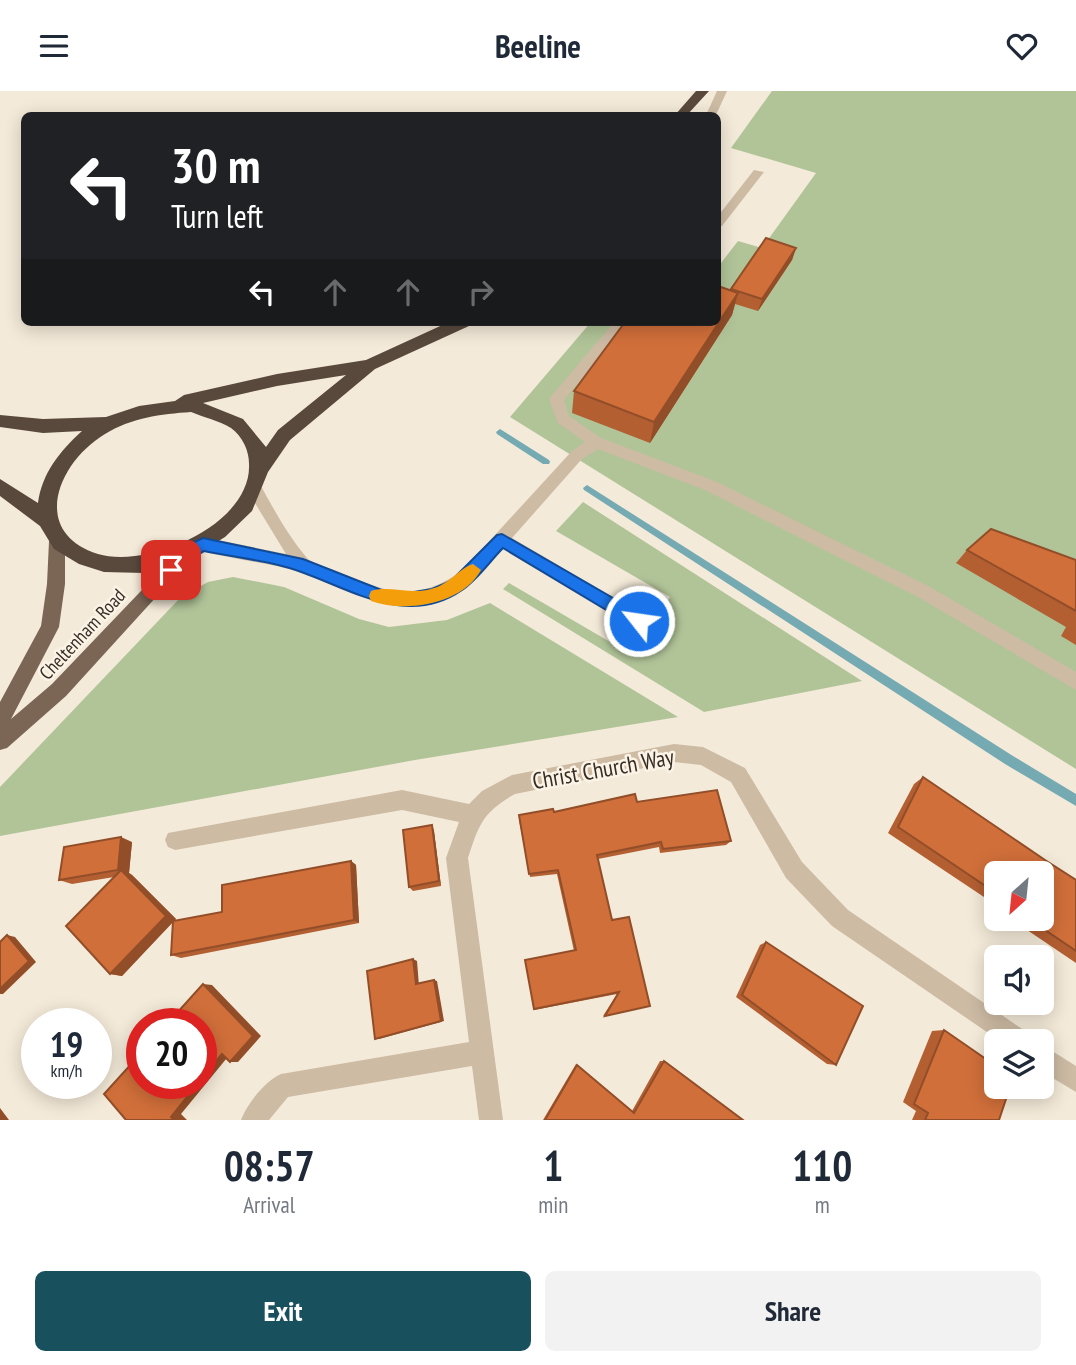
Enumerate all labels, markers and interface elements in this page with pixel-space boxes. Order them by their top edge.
text: Beeline [495,25,581,67]
icon: menu [35,27,73,65]
icon: heart [1003,27,1041,65]
text: 30 m [171,133,260,197]
icon: left [56,140,147,231]
text: Turn left [171,195,263,237]
icon: left [243,273,281,311]
icon: ahead [316,273,354,311]
icon: ahead [389,273,427,311]
icon: right [462,273,500,311]
pin [141,540,201,600]
icon: arrive [152,551,190,589]
street label: Cheltenham Road [34,584,130,684]
position arrow [602,584,676,658]
street label: Christ Church Way [530,742,676,795]
north arrow [984,861,1054,931]
map controls [984,861,1054,1099]
button: sound [984,945,1054,1015]
speed limit sign: 20 [126,1008,217,1099]
text: 19 [50,1021,83,1067]
button: layers [984,1029,1054,1099]
text: km/h [51,1059,82,1082]
text: 08:57 [224,1138,315,1193]
text: 1 [543,1138,563,1193]
text: 110 [792,1138,852,1193]
text: Arrival [243,1190,295,1219]
text: min [538,1190,568,1219]
text: m [815,1190,830,1219]
button: Exit [35,1271,531,1351]
button: Share [545,1271,1041,1351]

